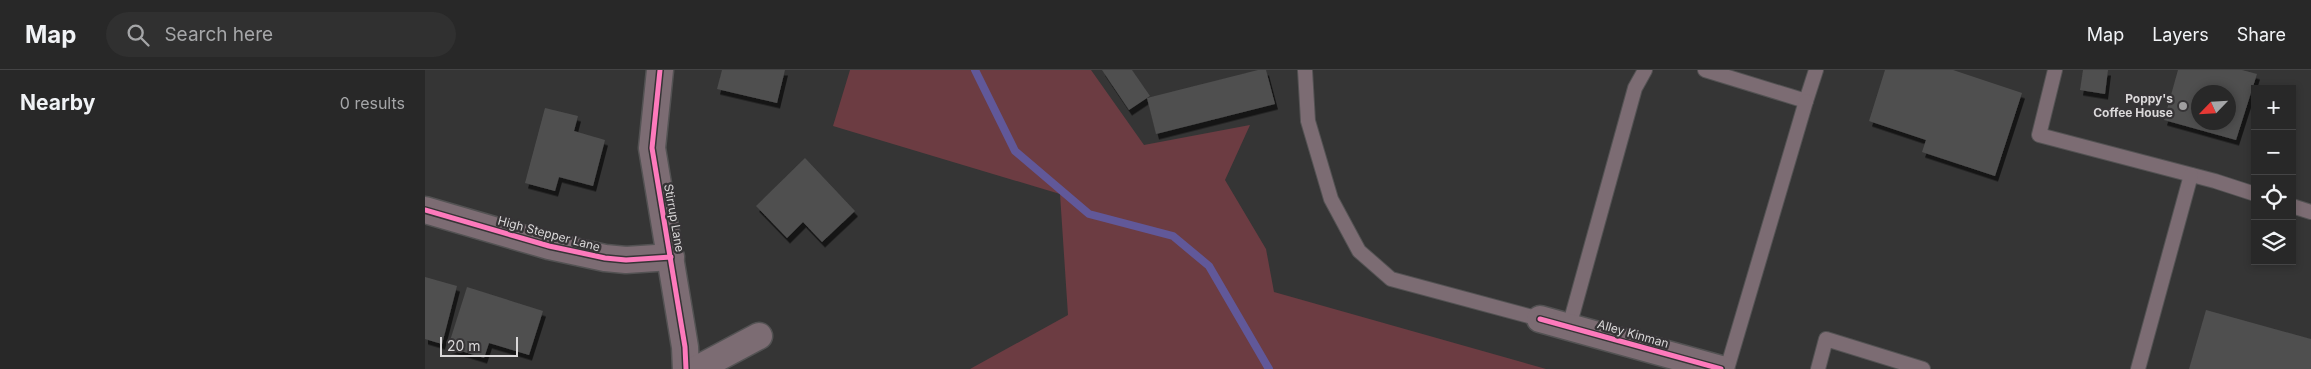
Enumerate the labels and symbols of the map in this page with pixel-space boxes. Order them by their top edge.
north arrow [2191,85,2236,130]
place label: Poppy's Coffee House [2093,91,2173,120]
marker: Poppy's Coffee House [2177,100,2189,112]
street label: Stirrup Lane [661,183,688,253]
street label: High Stepper Lane [496,213,602,254]
street label: Alley Kinman [1596,316,1671,351]
scale bar [440,334,517,357]

